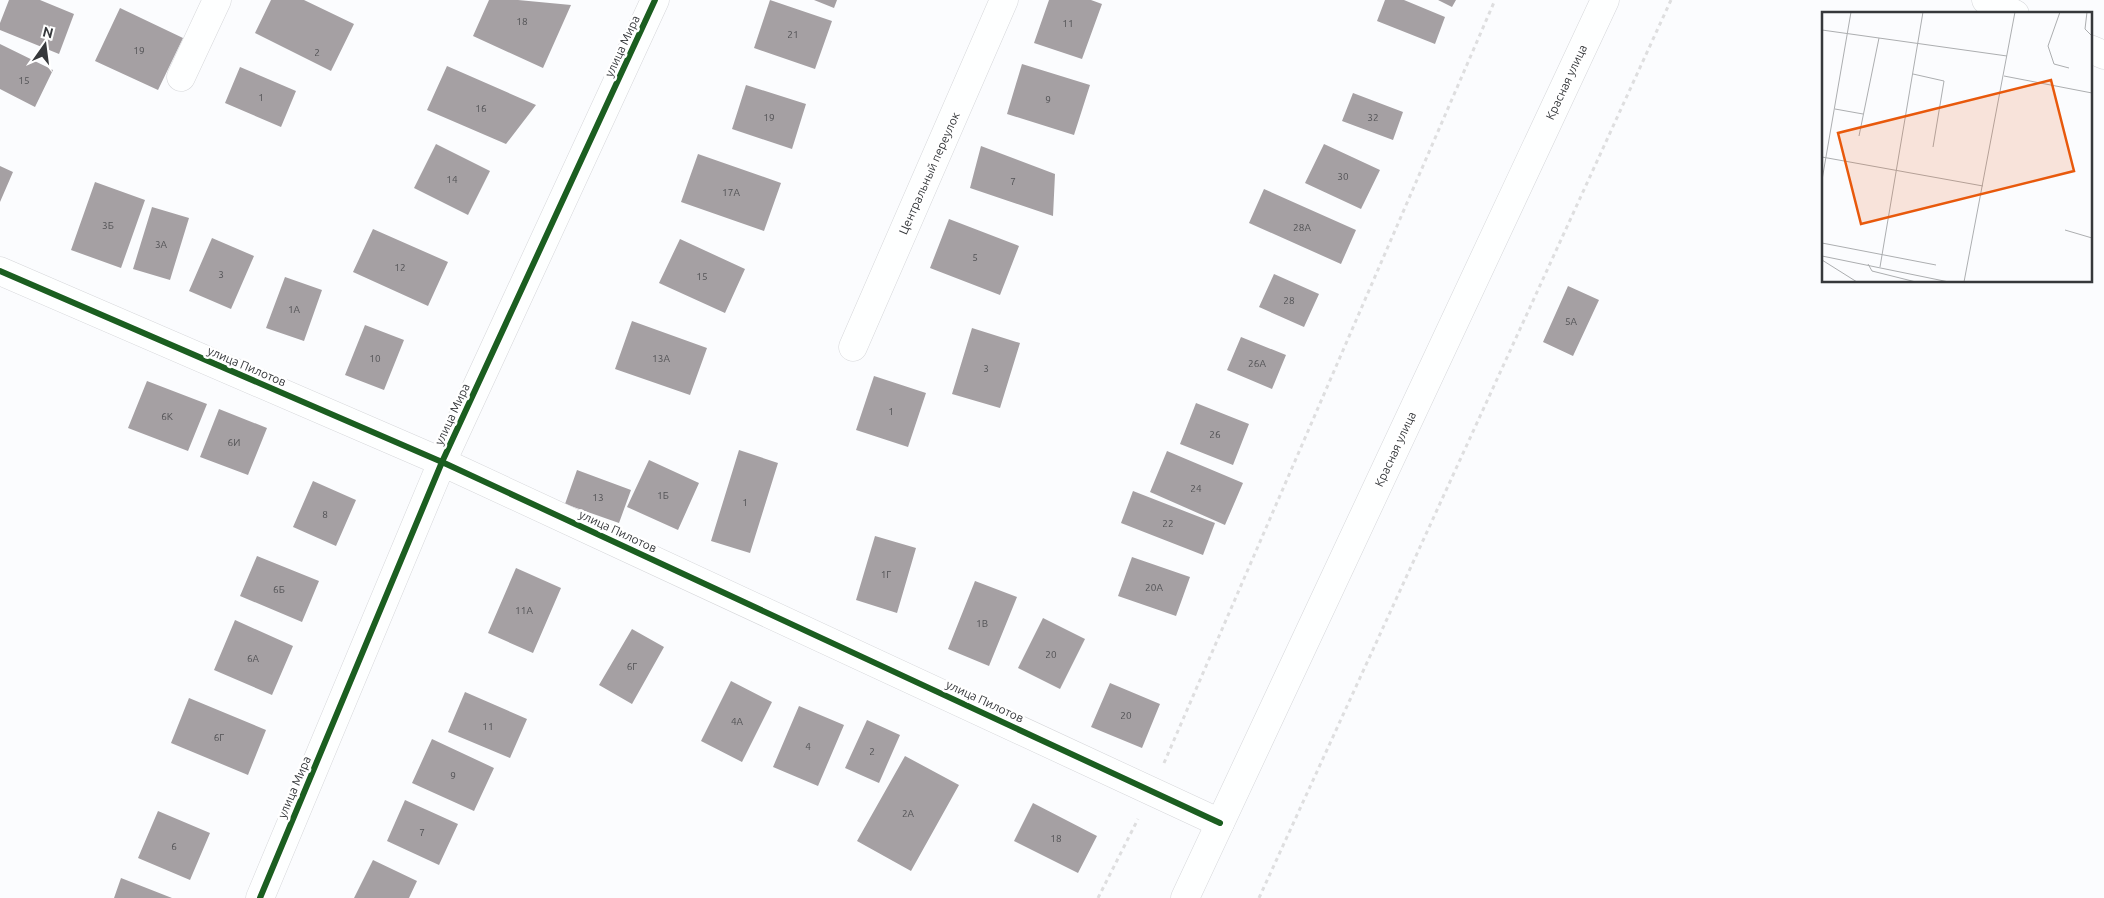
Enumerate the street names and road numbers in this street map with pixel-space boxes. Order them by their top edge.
street label: улица Мира [602,13,642,79]
street label: Красная улица [1543,42,1589,122]
street label: Центральный переулок [896,110,962,236]
street label: улица Пилотов [206,344,288,388]
street label: улица Мира [432,381,472,447]
street label: Красная улица [1372,409,1418,489]
street label: улица Пилотов [577,507,659,555]
street label: улица Пилотов [944,677,1026,725]
street label: улица Мира [275,754,313,820]

